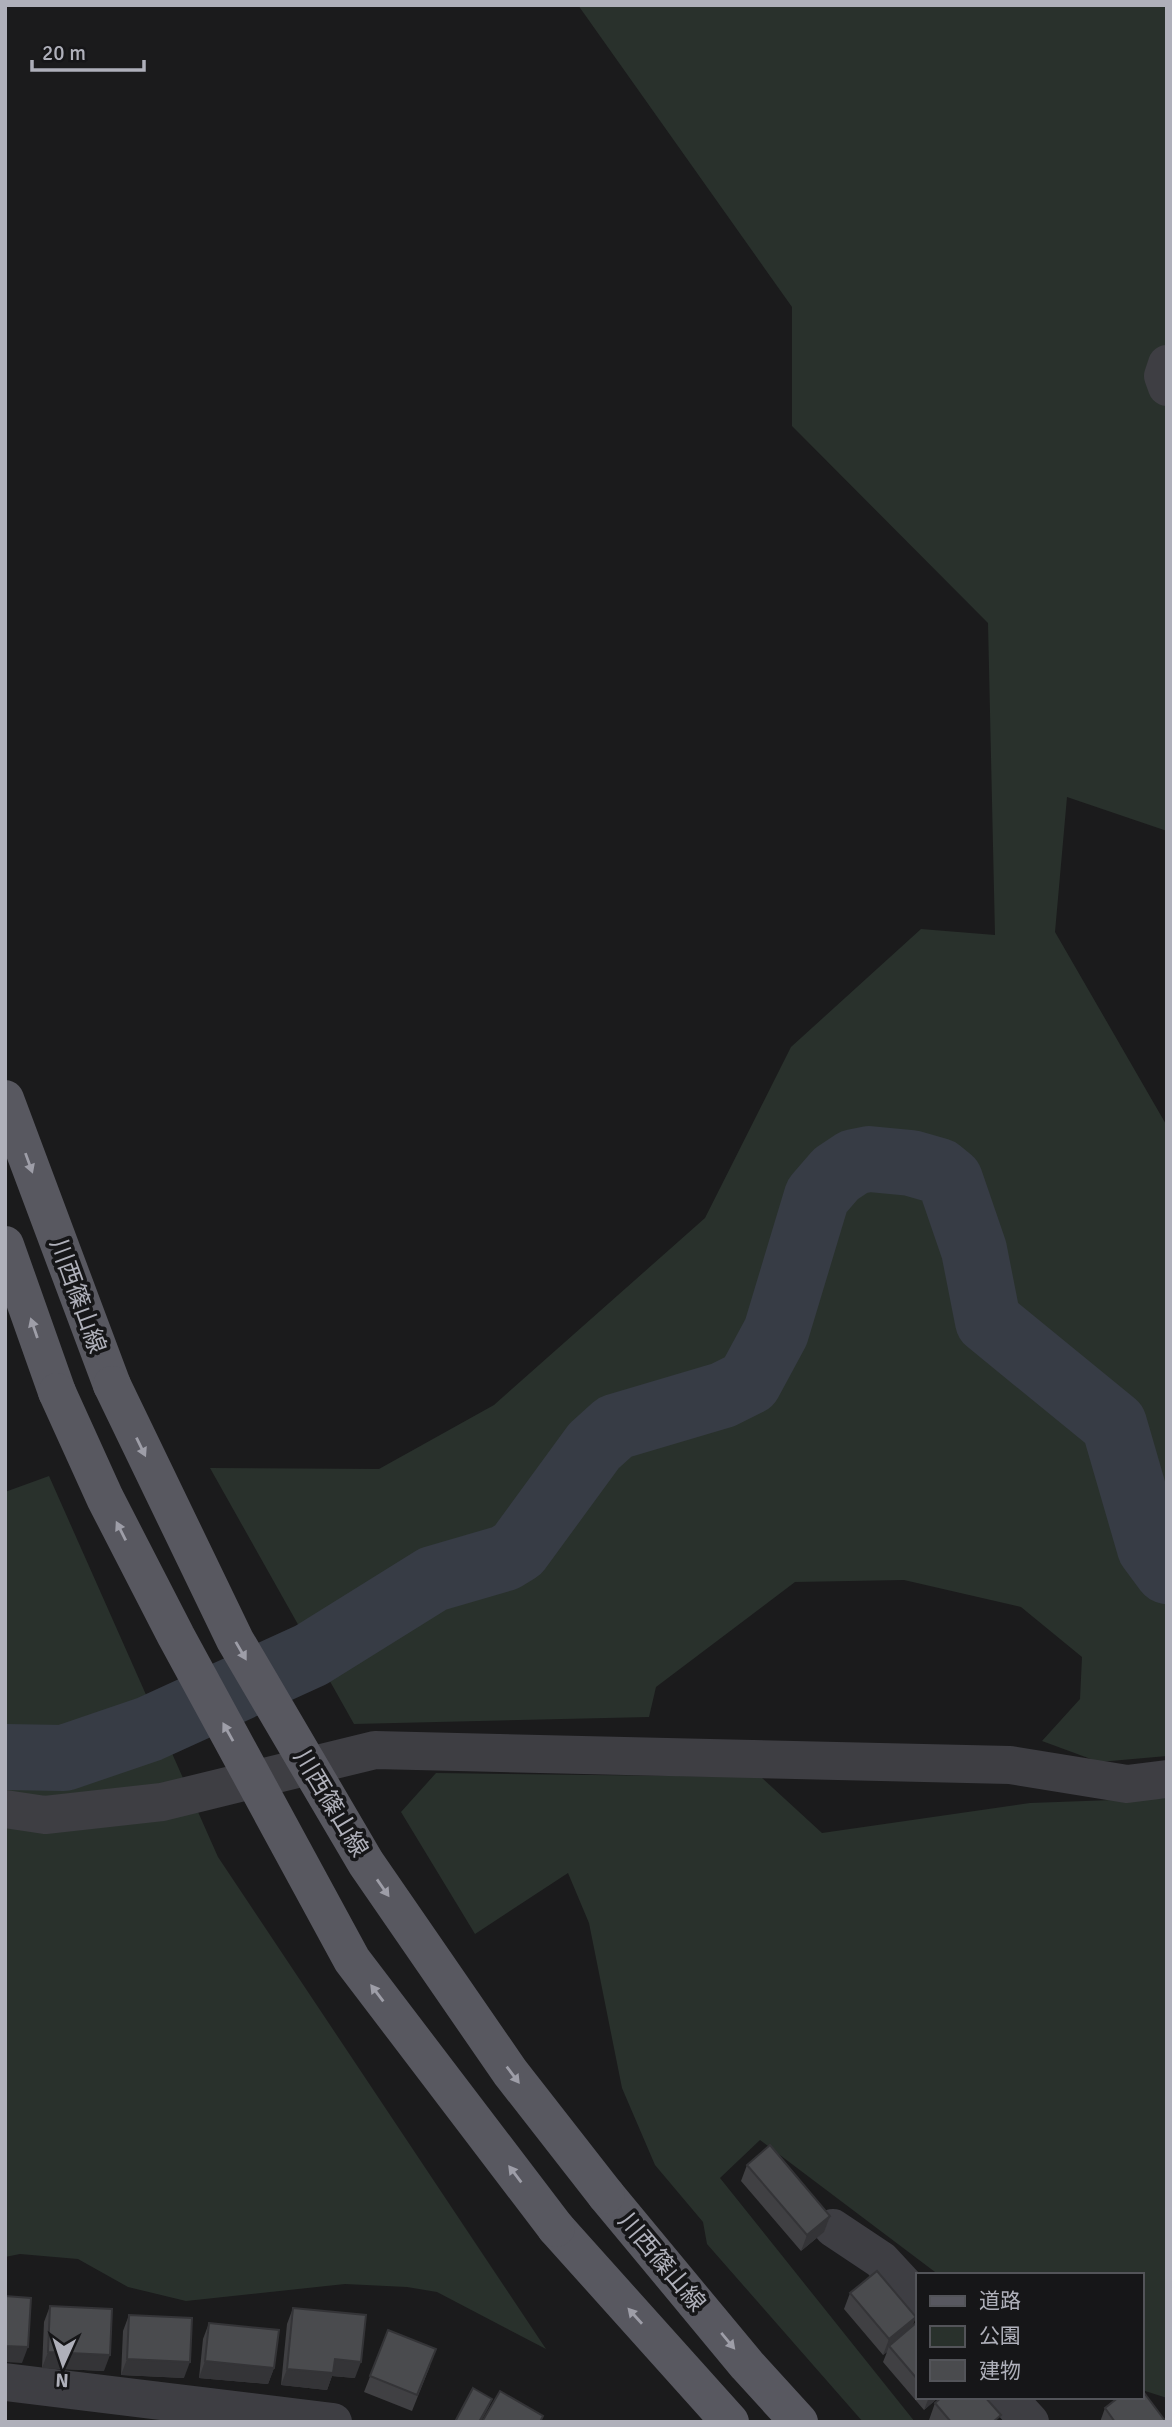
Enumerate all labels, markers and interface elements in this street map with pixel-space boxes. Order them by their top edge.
scale bar [32,28,144,72]
text: 20 m [42,40,86,66]
one-way arrow [24,1153,35,1174]
street label: 川西篠山線 [43,1234,113,1358]
one-way arrow [29,1318,40,1339]
one-way arrow [136,1437,147,1457]
one-way arrow [116,1521,127,1541]
one-way arrow [235,1642,248,1661]
one-way arrow [222,1722,233,1742]
street label: 川西篠山線 [287,1744,375,1862]
one-way arrow [377,1878,390,1898]
one-way arrow [370,1984,385,2002]
one-way arrow [506,2066,520,2085]
one-way arrow [508,2164,522,2183]
street label: 川西篠山線 [612,2206,712,2318]
legend [916,2273,1144,2399]
text: 道路 [979,2288,1021,2314]
one-way arrow [628,2308,644,2325]
text: 公園 [979,2323,1021,2349]
north arrow [28,2329,98,2399]
one-way arrow [720,2332,735,2350]
text: 建物 [979,2358,1021,2384]
text: N [55,2368,69,2392]

